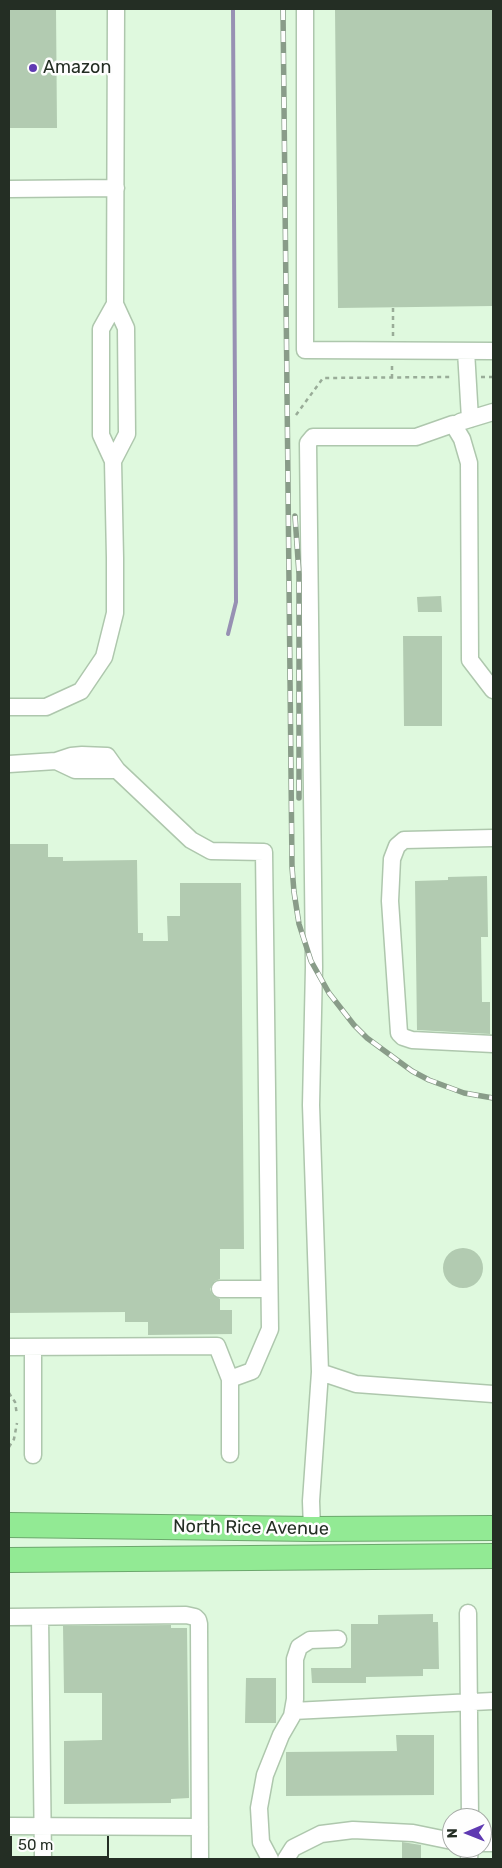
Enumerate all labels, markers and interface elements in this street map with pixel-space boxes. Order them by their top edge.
place label: Amazon [43,57,111,79]
marker: Amazon [27,62,39,74]
street label: North Rice Avenue [173,1516,329,1540]
north arrow [442,1808,492,1858]
scale bar [12,1826,111,1858]
text: N [444,1828,461,1838]
text: 50 m [18,1836,53,1854]

